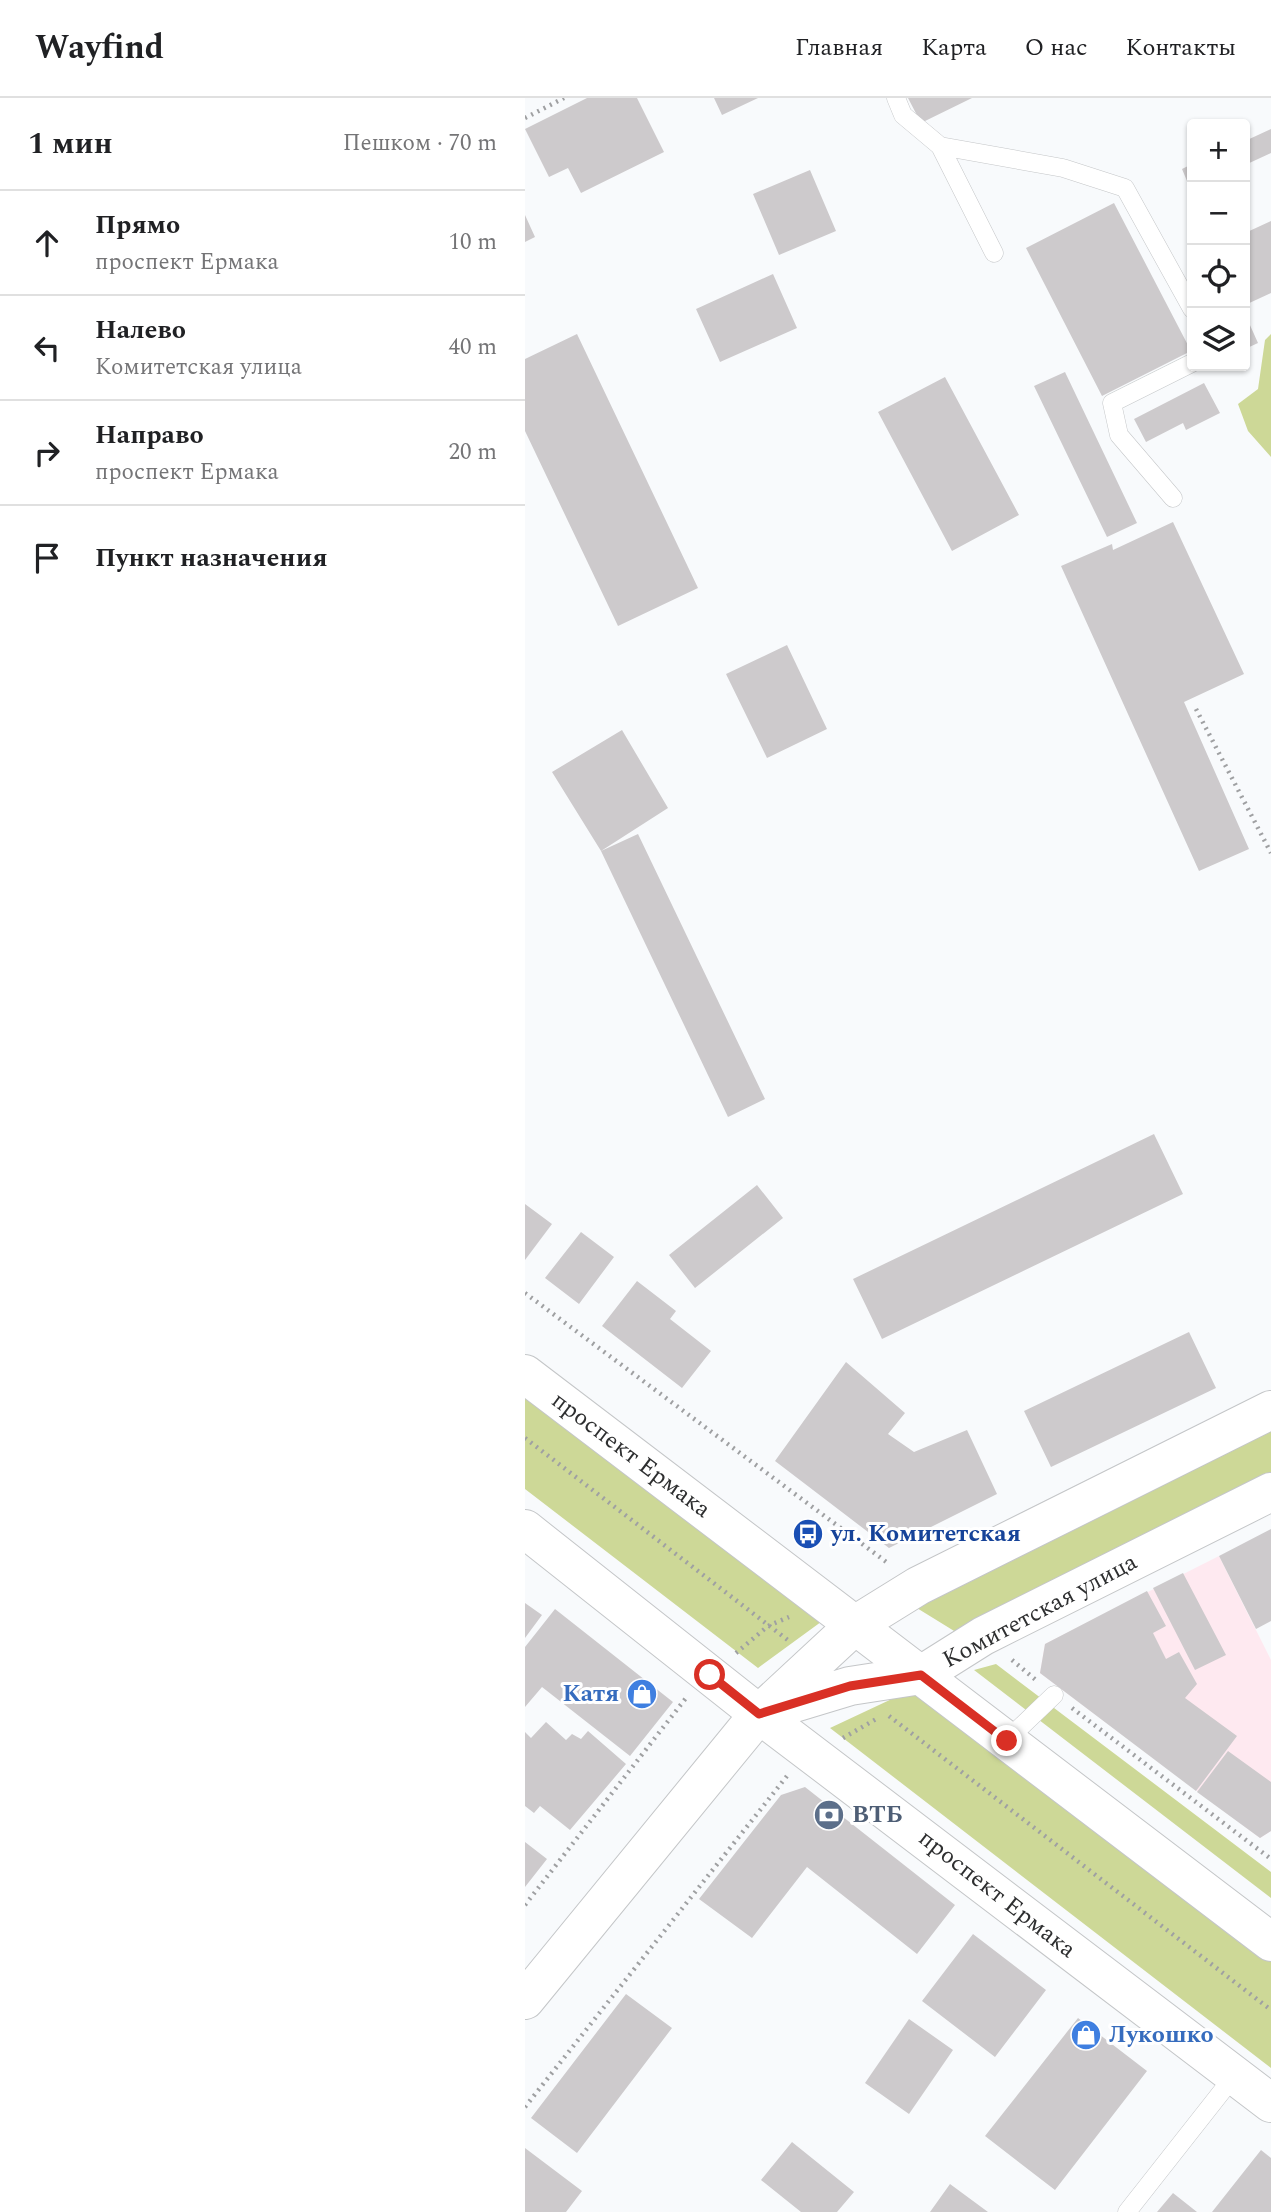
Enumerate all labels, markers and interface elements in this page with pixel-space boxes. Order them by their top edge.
text: Wayfind [35,23,164,73]
text: Главная [795,30,883,66]
text: Карта [921,30,987,66]
text: О нас [1025,30,1088,66]
text: Контакты [1126,30,1236,66]
map controls [1187,119,1250,371]
button: + [1187,119,1250,182]
text: 1 мин [28,121,113,167]
text: Пешком · 70 m [343,126,497,161]
button: − [1187,182,1250,245]
text: Прямо [95,205,180,245]
icon: ahead [28,224,66,262]
text: 10 m [448,225,497,260]
text: проспект Ермака [95,245,279,280]
button: locate [1187,245,1250,308]
button: layers [1187,308,1250,371]
text: Налево [95,310,186,350]
icon: left [28,329,66,367]
text: 40 m [448,330,497,365]
text: Комитетская улица [95,350,302,385]
text: Направо [95,415,204,455]
icon: right [28,434,66,472]
text: 20 m [448,435,497,470]
text: проспект Ермака [95,455,279,490]
text: Пункт назначения [95,538,328,578]
icon: arrive [28,539,66,577]
street label: проспект Ермака [544,1383,719,1527]
place label: ул. Комитетская [830,1516,1021,1552]
bus stop icon: ул. Комитетская [791,1517,825,1551]
street label: Комитетская улица [936,1544,1144,1678]
route start [694,1659,725,1690]
place label: Катя [562,1676,619,1712]
shop icon: Катя [625,1677,659,1711]
route end [991,1725,1022,1756]
place label: ВТБ [852,1797,903,1833]
bank icon: ВТБ [812,1798,846,1832]
street label: проспект Ермака [910,1821,1084,1967]
place label: Лукошко [1109,2017,1214,2053]
shop icon: Лукошко [1069,2018,1103,2052]

